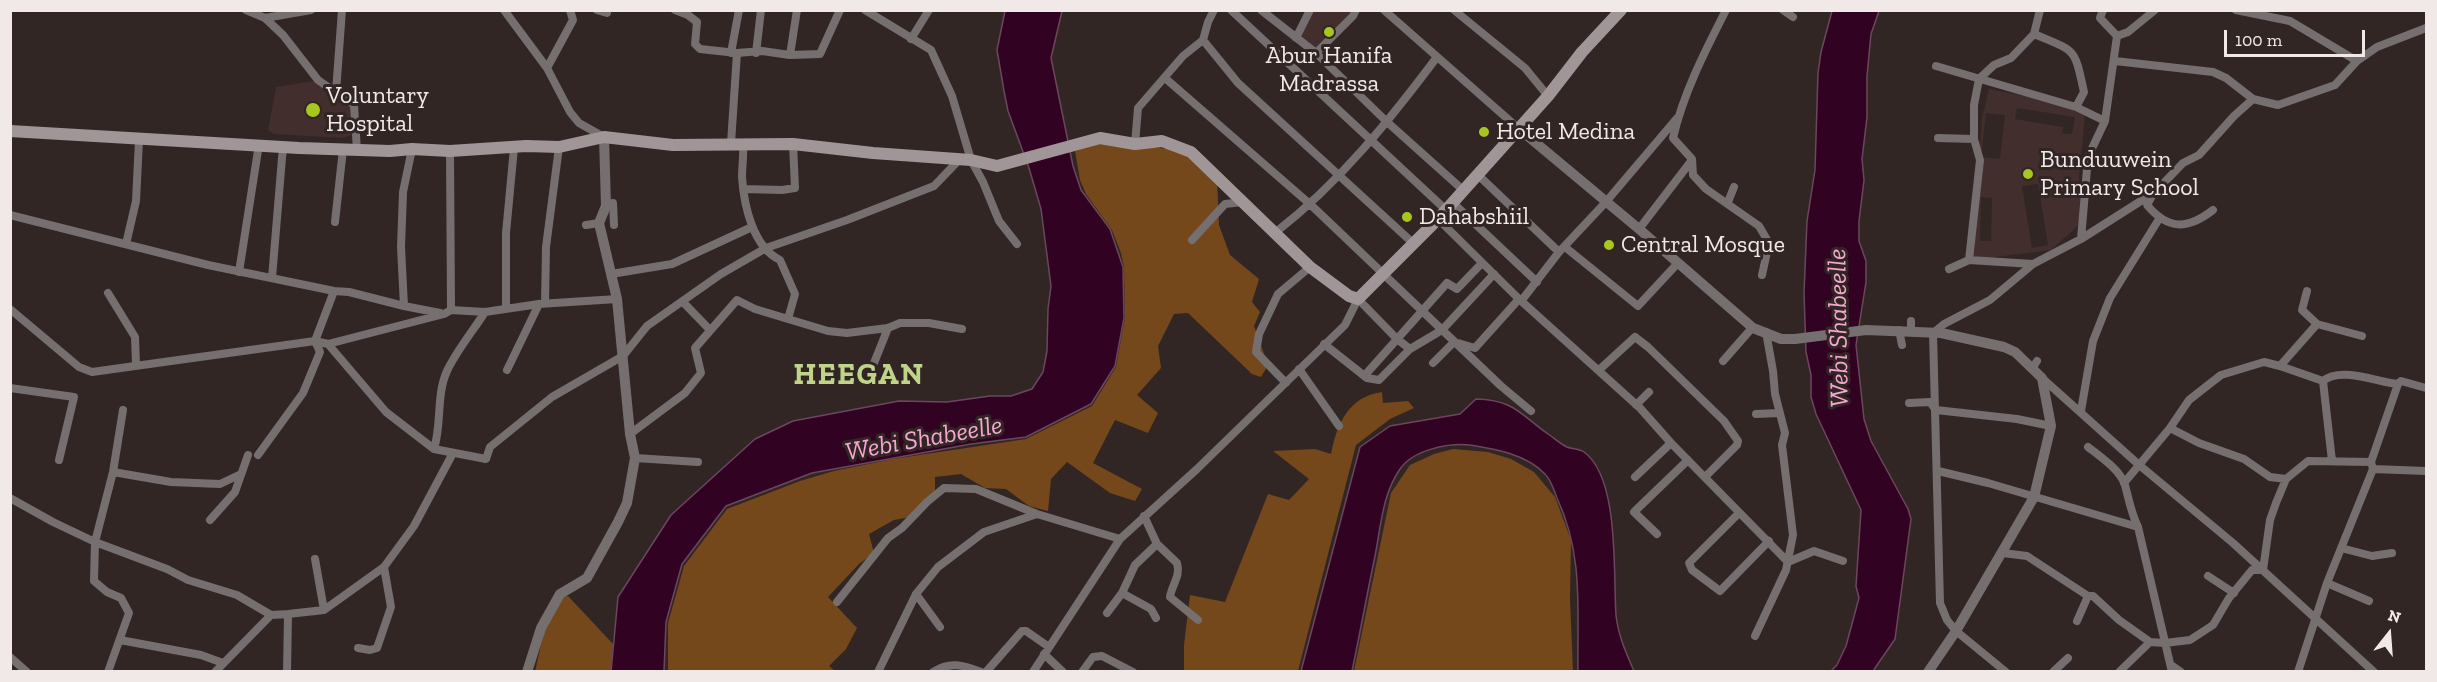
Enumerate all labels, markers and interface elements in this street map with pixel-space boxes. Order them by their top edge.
scale bar [2227,18,2368,56]
marker: Abur Hanifa Madrassa [1322,25,1336,39]
text: 100 m [2235,29,2282,51]
place label: Abur Hanifa Madrassa [1266,42,1392,98]
place label: Voluntary Hospital [326,82,429,138]
marker: Voluntary Hospital [304,101,322,119]
place label: Hotel Medina [1496,118,1635,146]
marker: Hotel Medina [1477,125,1491,139]
place label: Bunduuwein Primary School [2040,146,2199,202]
marker: Bunduuwein Primary School [2021,167,2035,181]
place label: Dahabshiil [1419,203,1529,231]
marker: Dahabshiil [1400,210,1414,224]
place label: Central Mosque [1621,231,1785,259]
marker: Central Mosque [1602,238,1616,252]
water label: Webi Shabeelle [1822,248,1856,408]
district label: HEEGAN [794,357,924,393]
water label: Webi Shabeelle [843,410,1005,468]
north arrow [2359,604,2419,664]
text: N [2386,605,2403,627]

